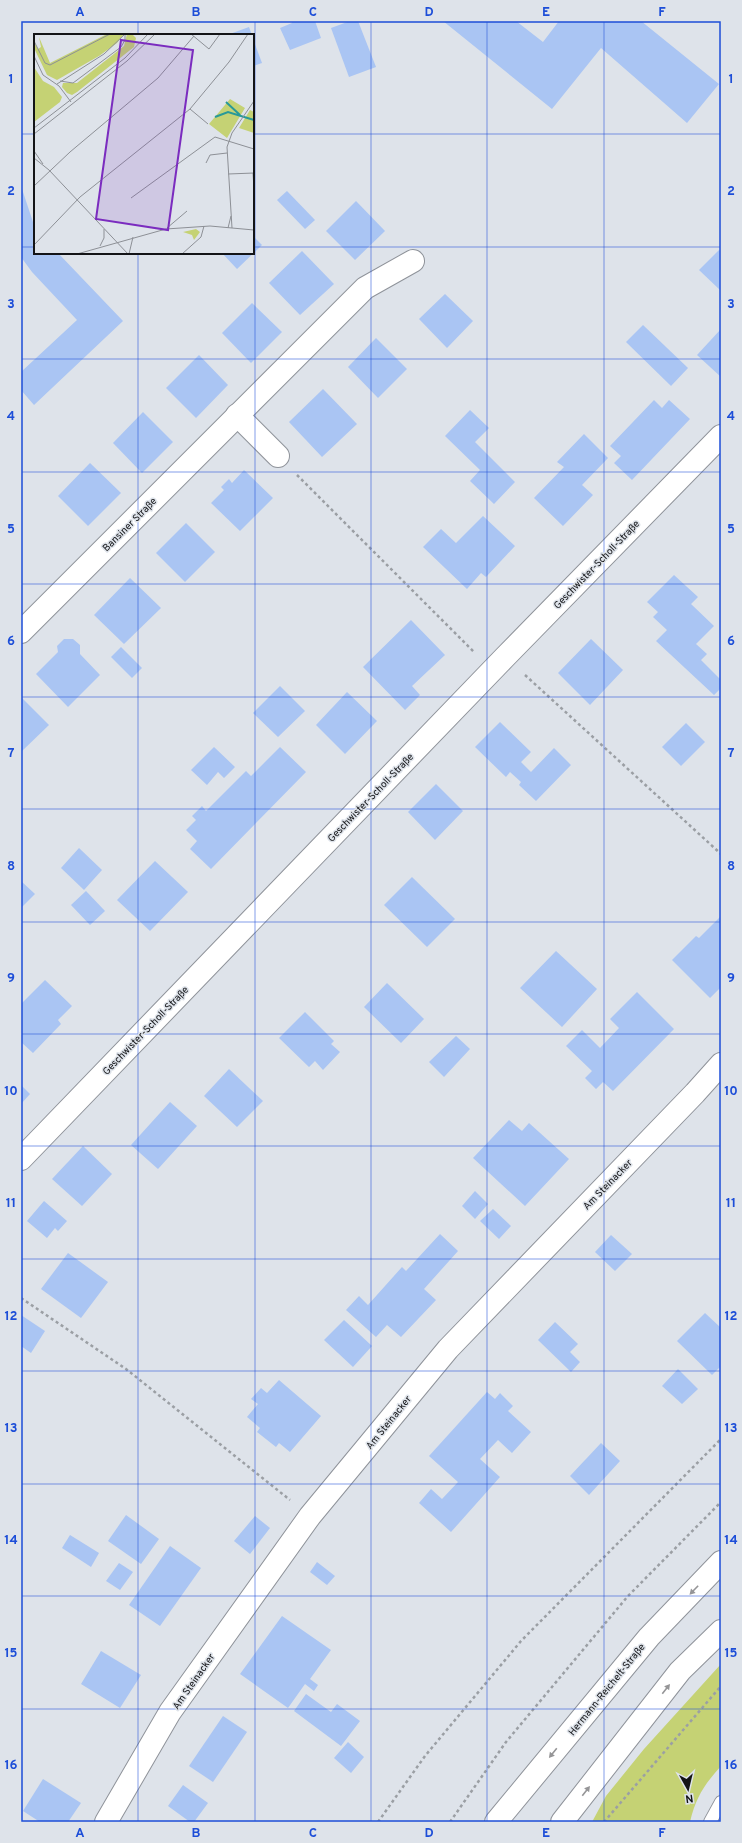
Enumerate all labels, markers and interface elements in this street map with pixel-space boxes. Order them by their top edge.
text: A [75,5,85,21]
text: B [192,5,201,21]
text: C [309,5,317,21]
text: D [424,5,434,21]
text: E [542,5,550,21]
text: F [658,5,666,21]
inset map [34,34,254,254]
text: 1 [8,72,14,88]
text: 1 [728,72,734,88]
text: 2 [7,184,15,200]
text: 2 [727,184,735,200]
text: 3 [7,297,15,313]
text: 3 [727,297,735,313]
text: 4 [7,409,15,425]
text: 4 [727,409,735,425]
street label: Bansiner Straße [100,495,160,555]
street label: Geschwister-Scholl-Straße [551,518,643,612]
text: 5 [7,522,15,538]
text: 5 [727,522,735,538]
text: 6 [7,634,15,650]
text: 6 [727,634,735,650]
text: 7 [8,746,15,762]
text: 7 [728,746,735,762]
street label: Geschwister-Scholl-Straße [325,751,417,845]
text: 8 [7,859,15,875]
text: 8 [727,859,735,875]
text: 9 [7,971,15,987]
text: 9 [727,971,735,987]
street label: Geschwister-Scholl-Straße [100,984,192,1078]
text: 10 [4,1084,18,1100]
text: 10 [724,1084,738,1100]
street label: Am Steinacker [581,1157,636,1213]
text: 11 [6,1196,16,1212]
text: 11 [726,1196,736,1212]
text: 12 [4,1309,18,1325]
text: 12 [724,1309,738,1325]
street label: Am Steinacker [363,1393,415,1453]
text: 13 [5,1421,18,1437]
text: 13 [725,1421,738,1437]
text: 14 [4,1533,18,1549]
text: 14 [724,1533,738,1549]
one-way arrow [689,1585,699,1595]
street label: Hermann-Reichelt-Straße [566,1641,648,1739]
text: 15 [4,1646,18,1662]
text: 15 [724,1646,738,1662]
street label: Am Steinacker [170,1651,218,1712]
one-way arrow [662,1684,671,1695]
one-way arrow [548,1748,557,1759]
text: 16 [4,1758,18,1774]
text: 16 [724,1758,738,1774]
north arrow [668,1769,708,1809]
one-way arrow [582,1786,591,1797]
text: N [684,1790,694,1805]
text: A [75,1826,85,1842]
text: B [192,1826,201,1842]
text: C [309,1826,317,1842]
text: D [424,1826,434,1842]
text: E [542,1826,550,1842]
text: F [658,1826,666,1842]

